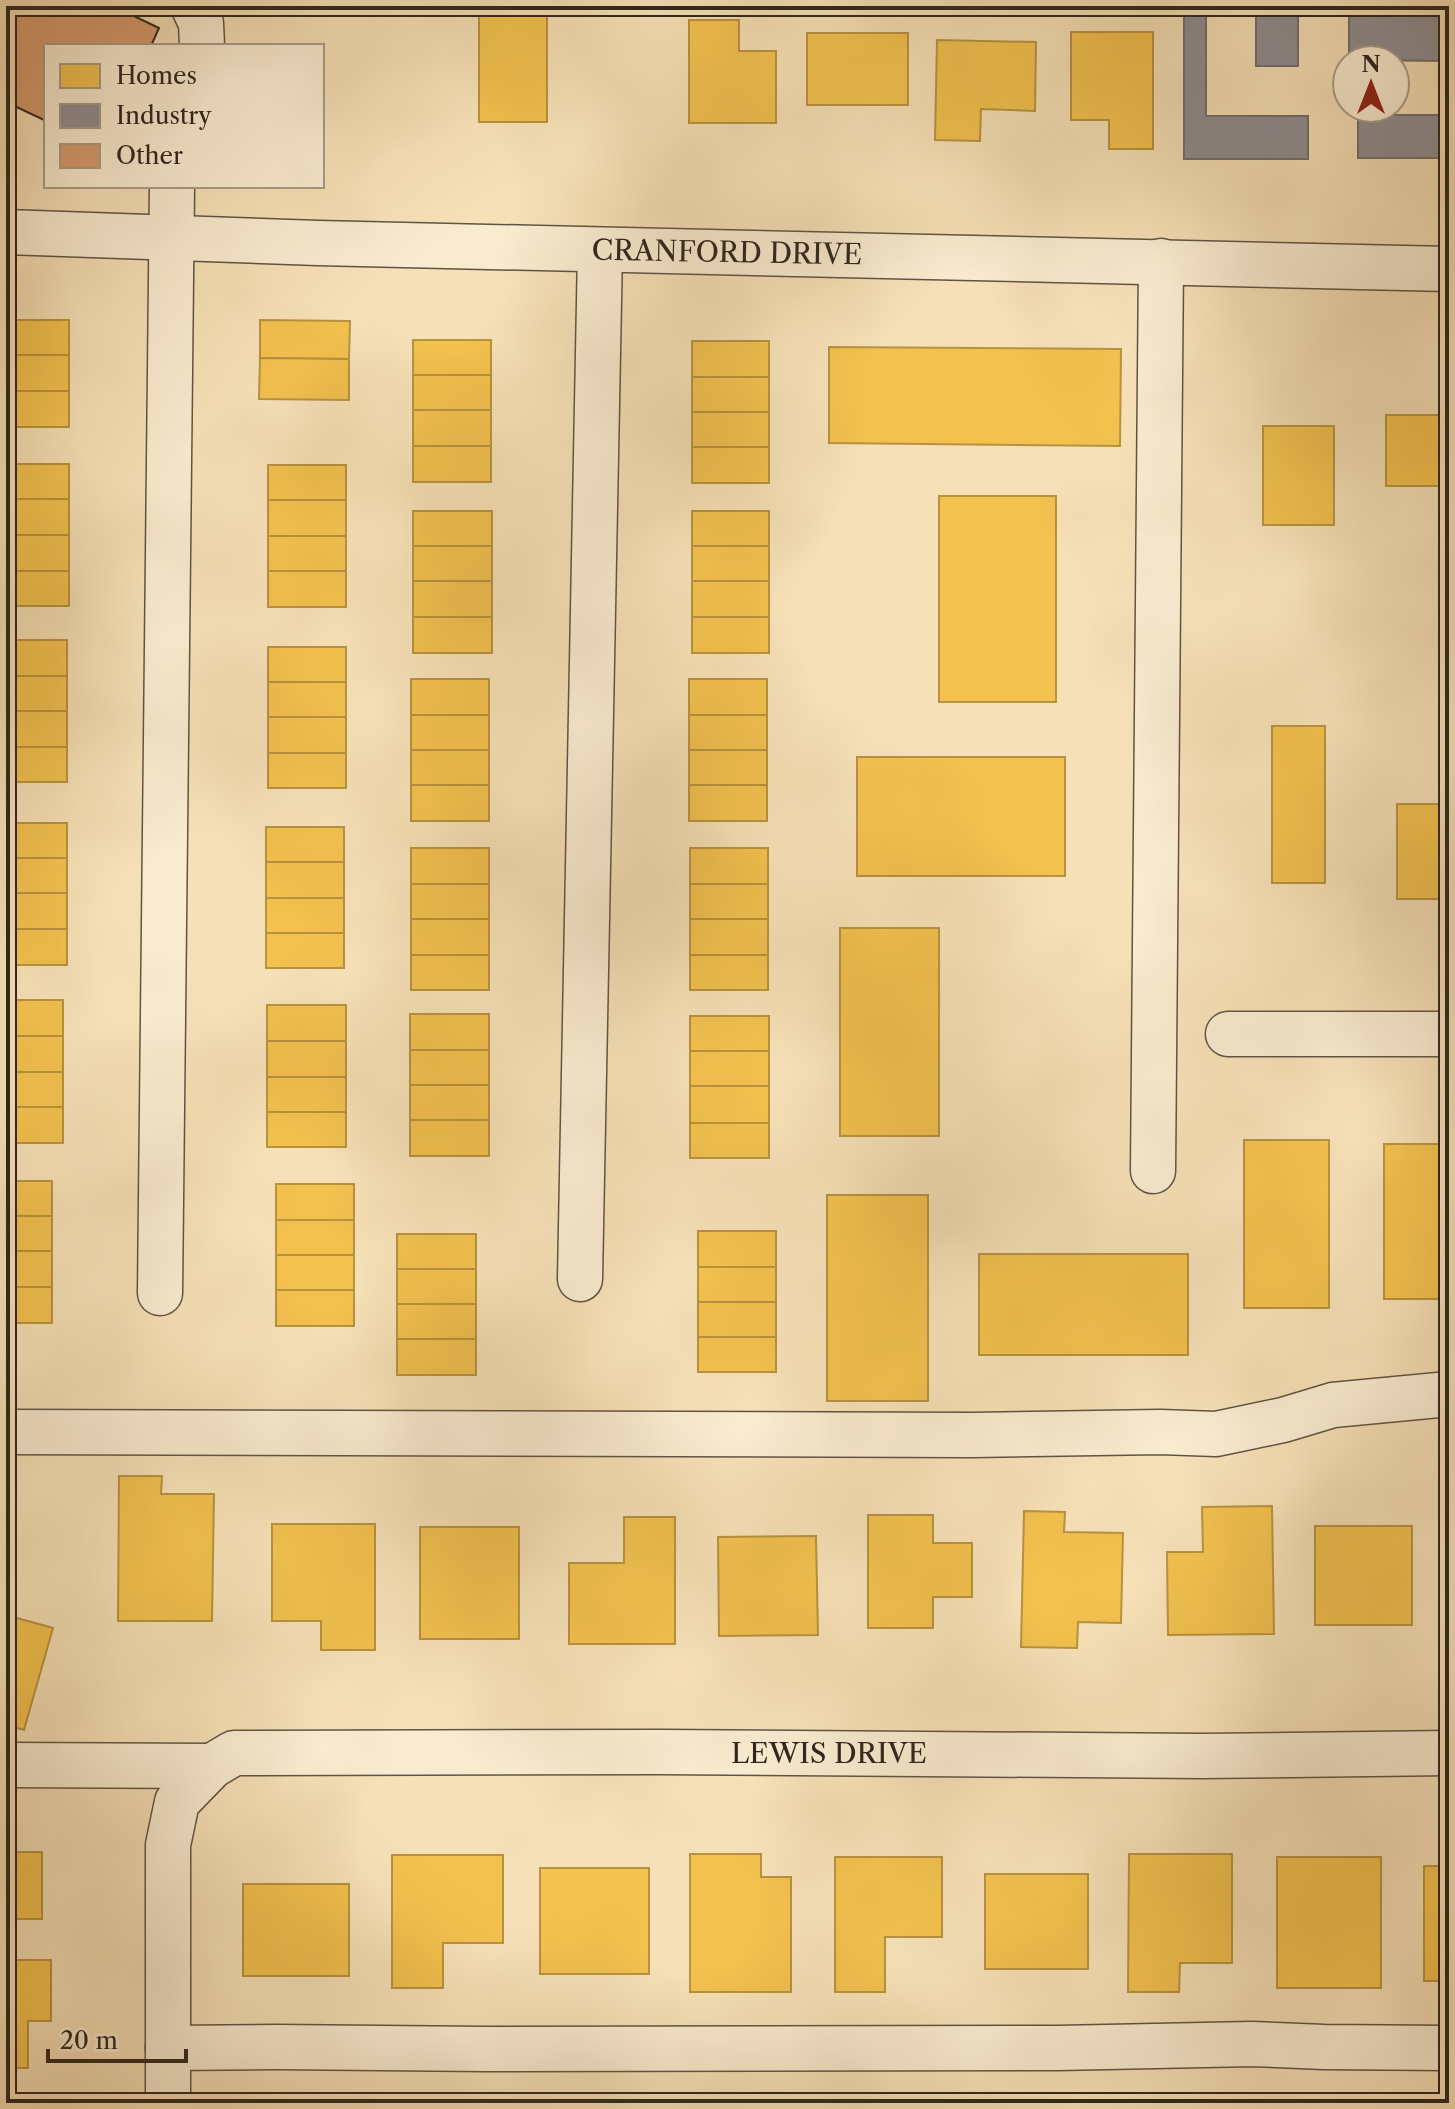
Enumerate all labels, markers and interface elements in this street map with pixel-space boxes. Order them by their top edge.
legend [44,44,324,188]
north arrow [1331,44,1411,124]
text: N [1361,51,1381,78]
text: Homes [116,61,197,90]
text: Industry [116,101,212,130]
text: Other [116,141,183,170]
street label: CRANFORD DRIVE [591,233,863,271]
street label: LEWIS DRIVE [731,1736,927,1770]
scale bar [48,2013,186,2063]
text: 20 m [60,2026,118,2055]

